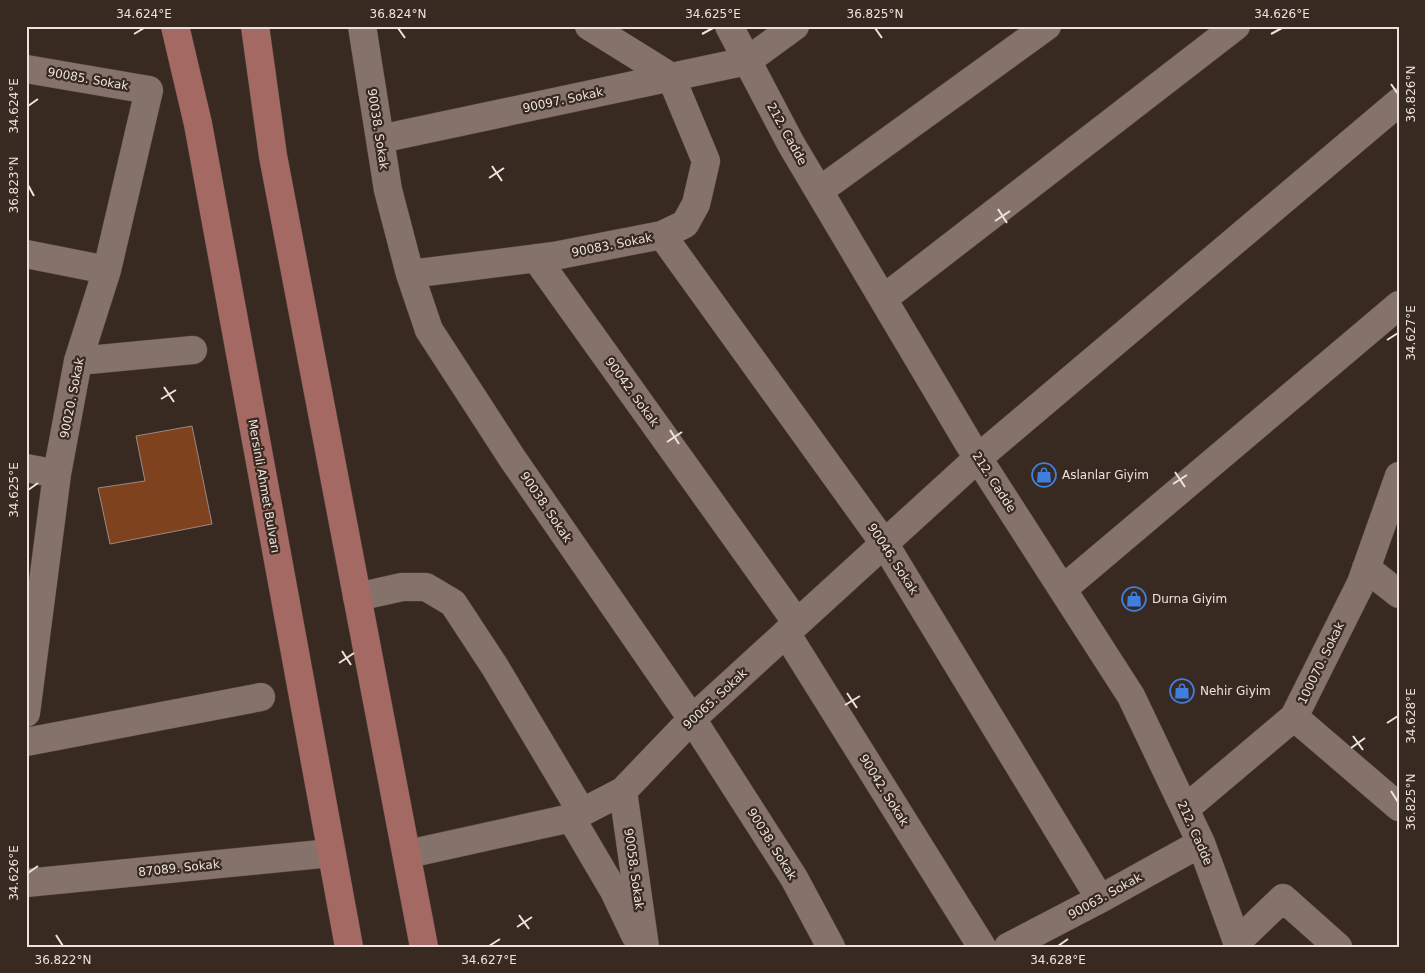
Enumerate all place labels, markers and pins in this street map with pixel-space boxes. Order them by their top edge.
shop icon: Aslanlar Giyim [1031,462,1057,488]
place label: Aslanlar Giyim [1062,468,1149,482]
shop icon: Durna Giyim [1121,586,1147,612]
place label: Durna Giyim [1152,592,1227,606]
shop icon: Nehir Giyim [1169,678,1195,704]
place label: Nehir Giyim [1200,684,1271,698]

